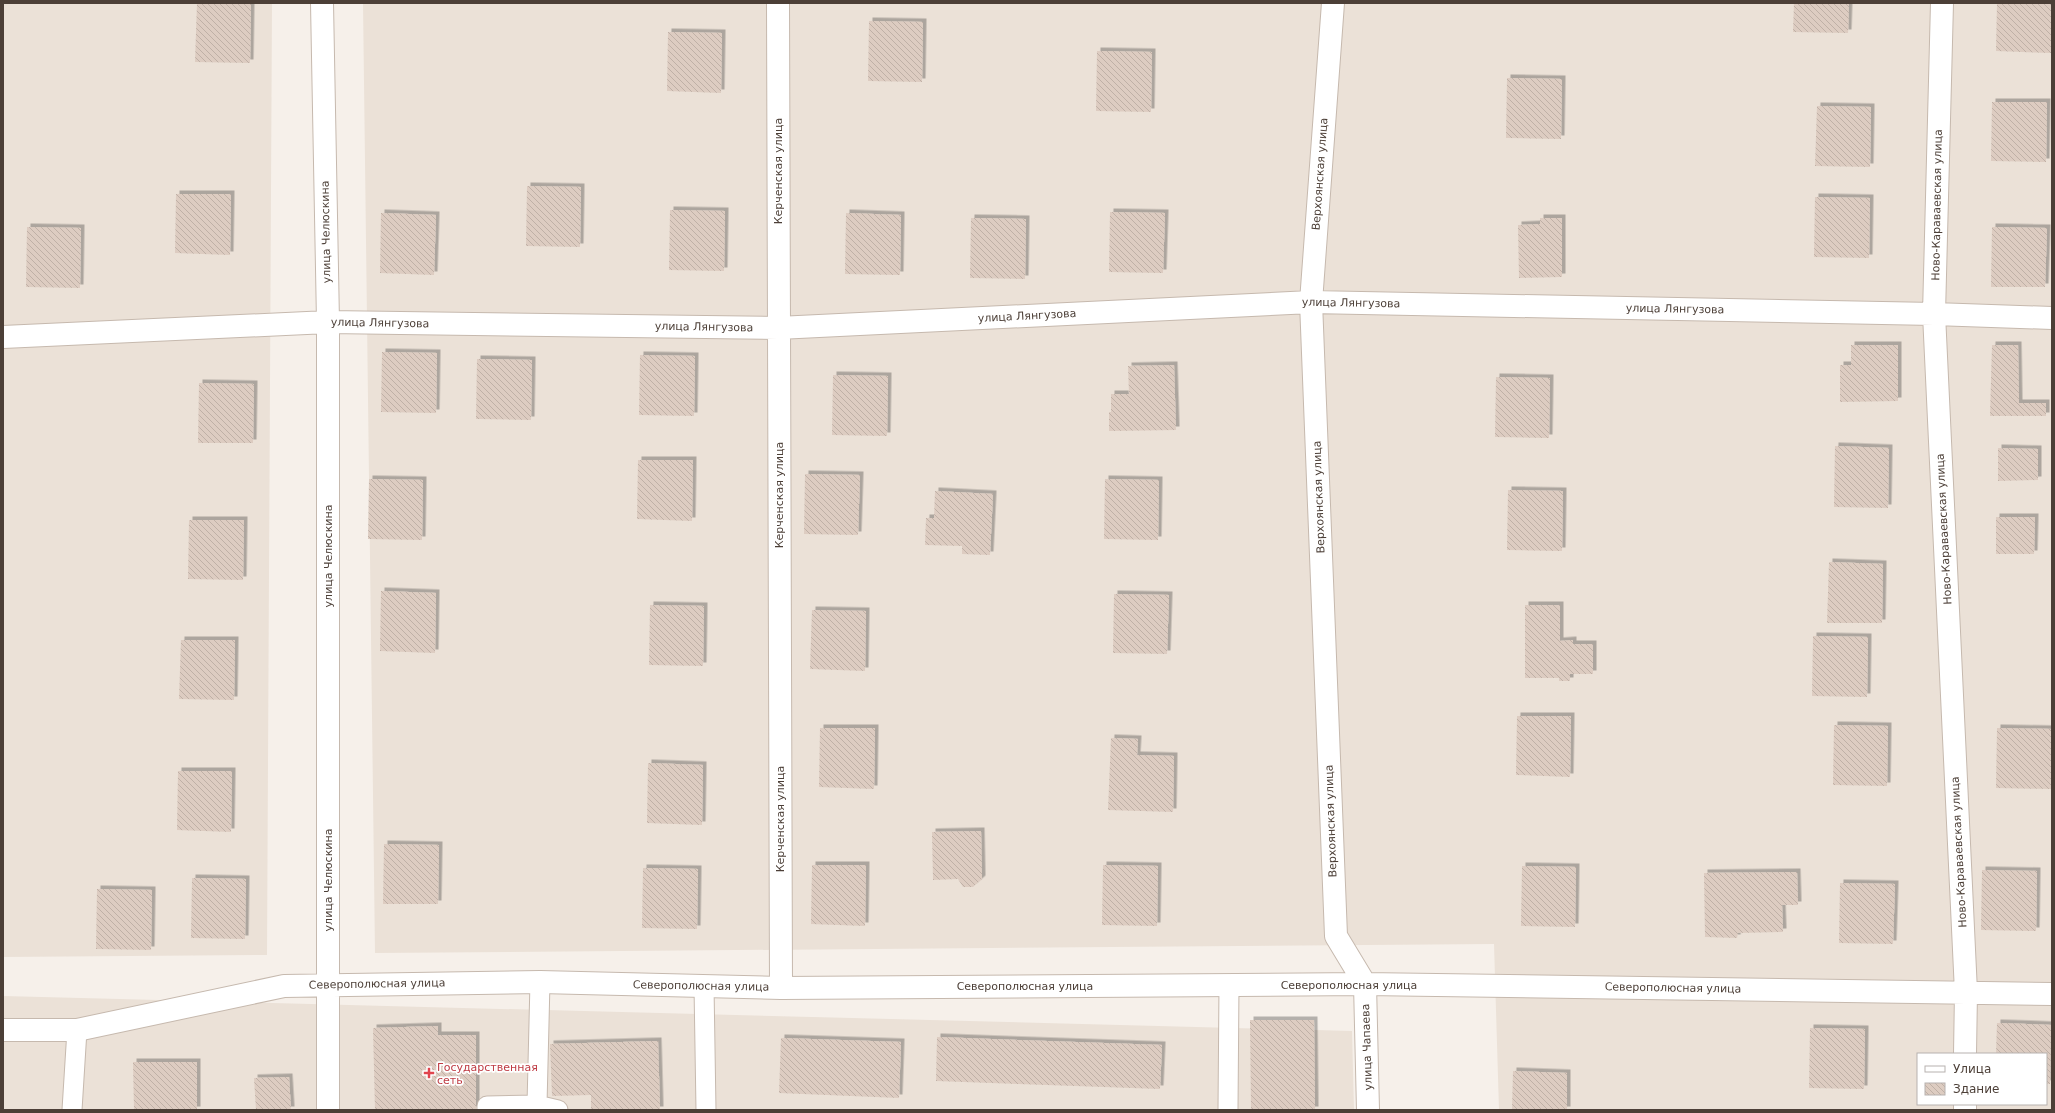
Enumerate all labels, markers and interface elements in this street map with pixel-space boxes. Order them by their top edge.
street label: Верхоянская улица [1310,117,1330,231]
street label: Керченская улица [772,118,785,224]
street label: Ново-Караваевская улица [1929,129,1945,281]
street label: улица Челюскина [319,180,333,284]
street label: улица Лянгузова [1302,296,1400,310]
street label: улица Лянгузова [1626,302,1724,316]
street label: улица Лянгузова [977,307,1077,325]
street label: улица Лянгузова [331,316,429,330]
street label: улица Лянгузова [655,320,753,334]
street label: Верхоянская улица [1311,440,1327,554]
street label: Керченская улица [773,442,786,548]
street label: Ново-Караваевская улица [1934,453,1954,605]
street label: улица Челюскина [322,505,335,607]
street label: Верхоянская улица [1323,764,1339,878]
street label: Керченская улица [774,766,787,872]
street label: Ново-Караваевская улица [1949,776,1969,928]
street label: улица Челюскина [322,829,335,931]
street label: Северополюсная улица [309,976,445,992]
street label: Северополюсная улица [633,978,769,994]
street label: Северополюсная улица [1281,979,1417,992]
street label: Северополюсная улица [957,980,1093,993]
street label: Северополюсная улица [1605,980,1741,996]
street label: улица Чапаева [1359,1003,1375,1091]
legend [1917,1053,2047,1105]
place label: Государственная сеть [437,1061,538,1087]
text: Улица [1953,1062,1991,1076]
marker: Государственная сеть [424,1068,434,1078]
text: Здание [1953,1082,1999,1096]

